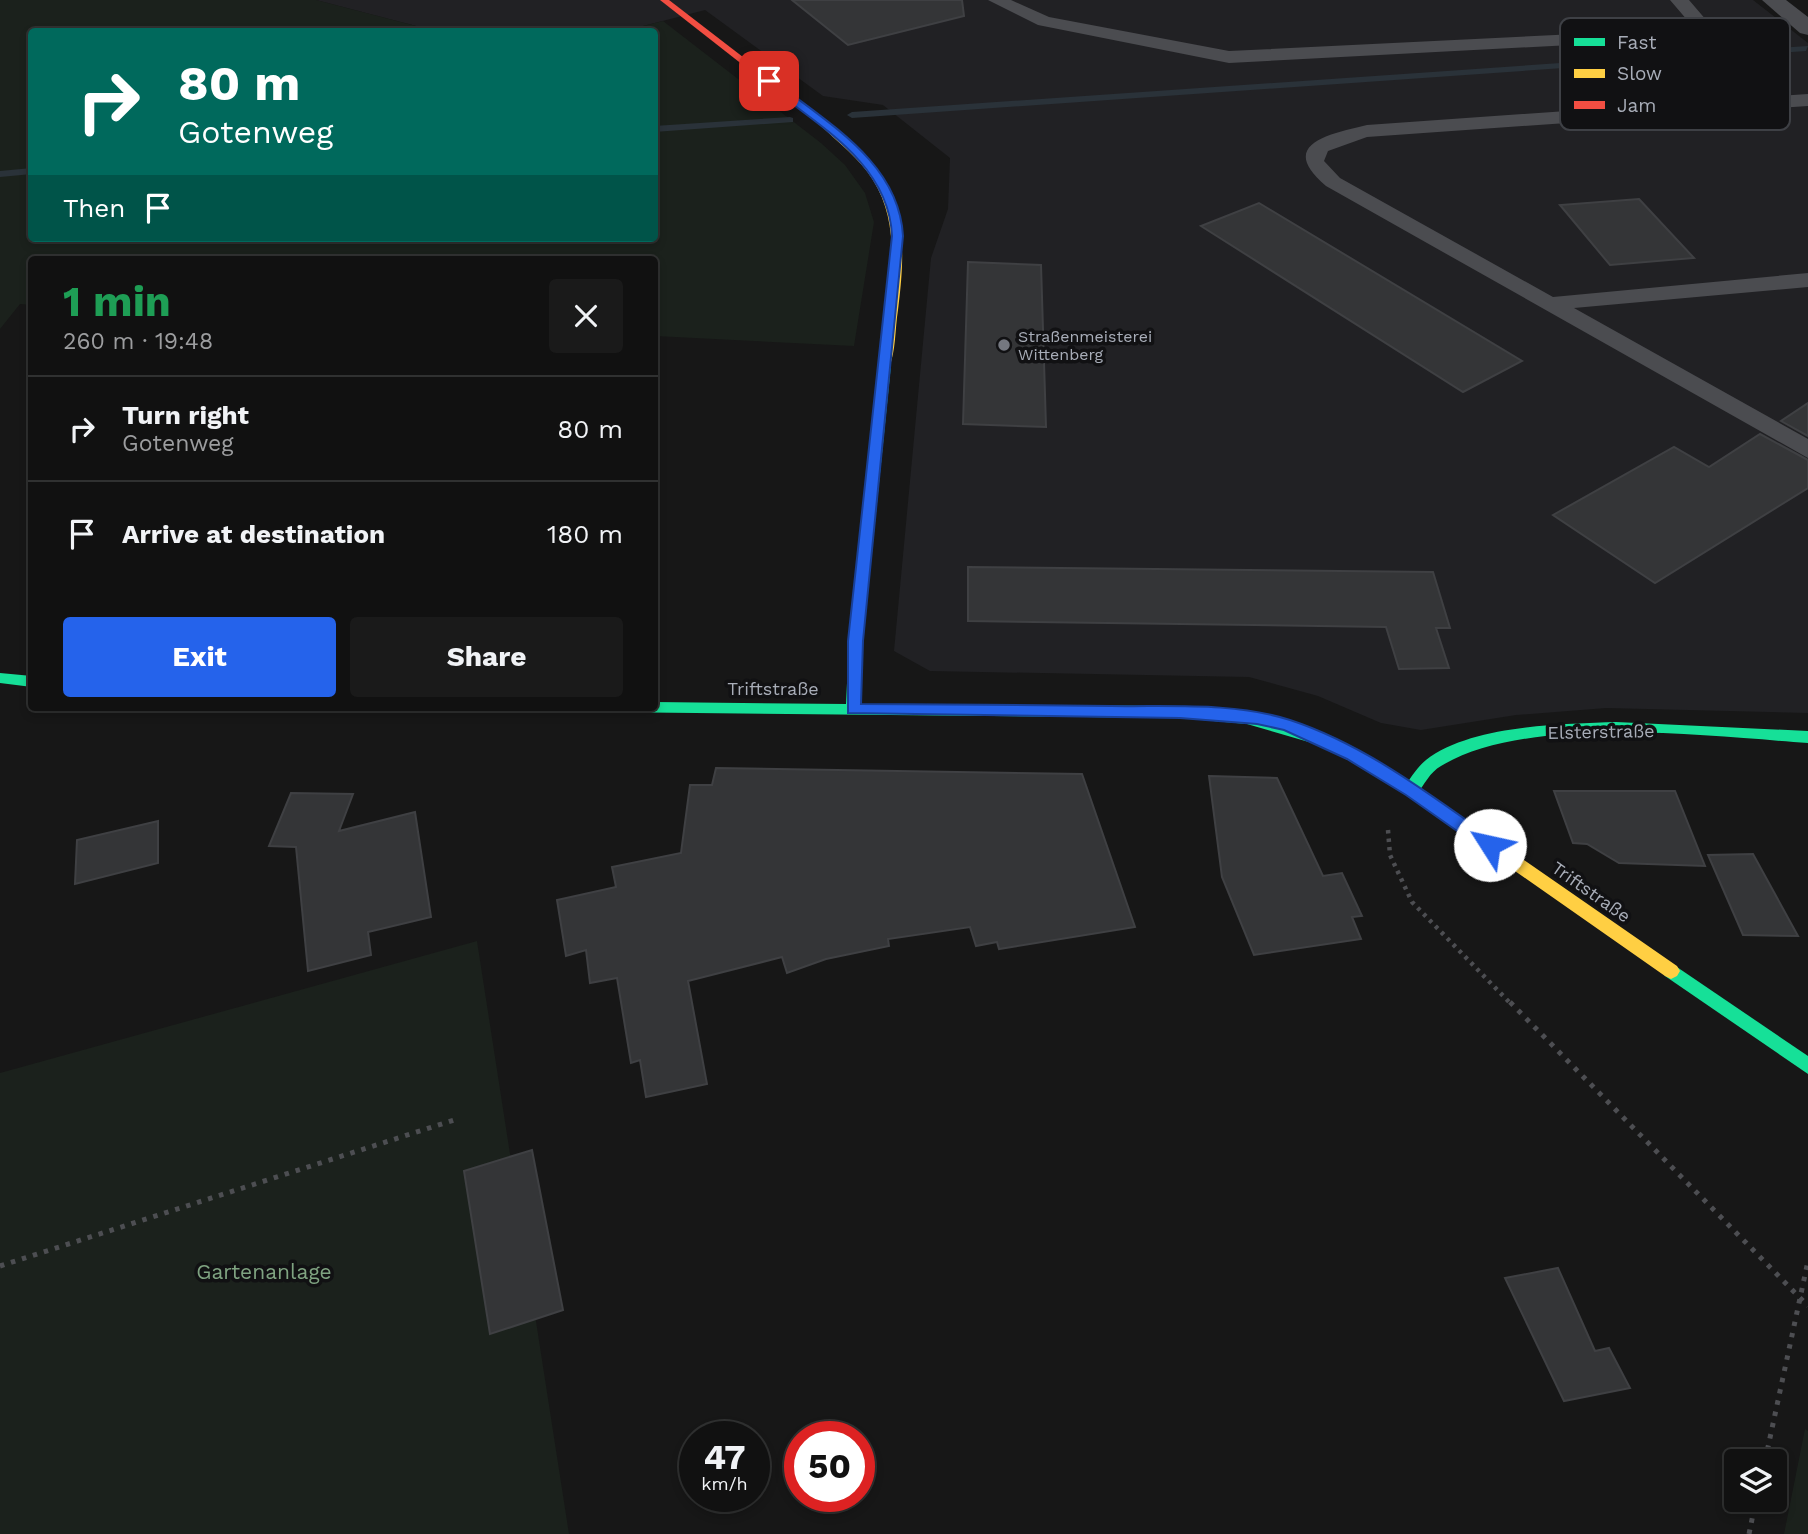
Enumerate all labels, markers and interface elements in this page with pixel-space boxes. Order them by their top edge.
legend [1560,18,1790,130]
text: Fast [1617,31,1656,54]
pin [739,51,799,111]
text: 80 m [178,54,300,112]
icon: right [63,56,154,147]
icon: arrive [750,62,788,100]
text: Slow [1617,62,1662,85]
text: Jam [1617,94,1656,117]
text: Gotenweg [178,113,333,151]
icon: arrive [139,189,177,227]
text: Then [63,193,125,223]
text: 1 min [63,277,171,326]
button: close [549,279,623,353]
place label: Straßenmeisterei Wittenberg [1018,327,1152,364]
text: 260 m · 19:48 [63,328,213,355]
marker: Straßenmeisterei Wittenberg [996,337,1012,353]
text: Turn right [122,400,249,430]
icon: right [63,410,101,448]
text: 80 m [557,414,623,444]
text: Gotenweg [122,430,234,457]
icon: arrive [63,515,101,553]
text: Arrive at destination [122,519,385,549]
text: 180 m [547,519,623,549]
button: Exit [63,617,336,697]
button: Share [350,617,623,697]
street label: Triftstraße [727,678,819,699]
street label: Elsterstraße [1547,720,1655,743]
position arrow [1453,808,1527,882]
street label: Triftstraße [1548,857,1635,926]
park label: Gartenanlage [196,1259,332,1284]
speed limit sign: 50 [784,1421,875,1512]
text: 47 [703,1436,746,1478]
map controls [1724,1449,1787,1512]
button: layers [1724,1449,1787,1512]
text: km/h [701,1473,748,1494]

